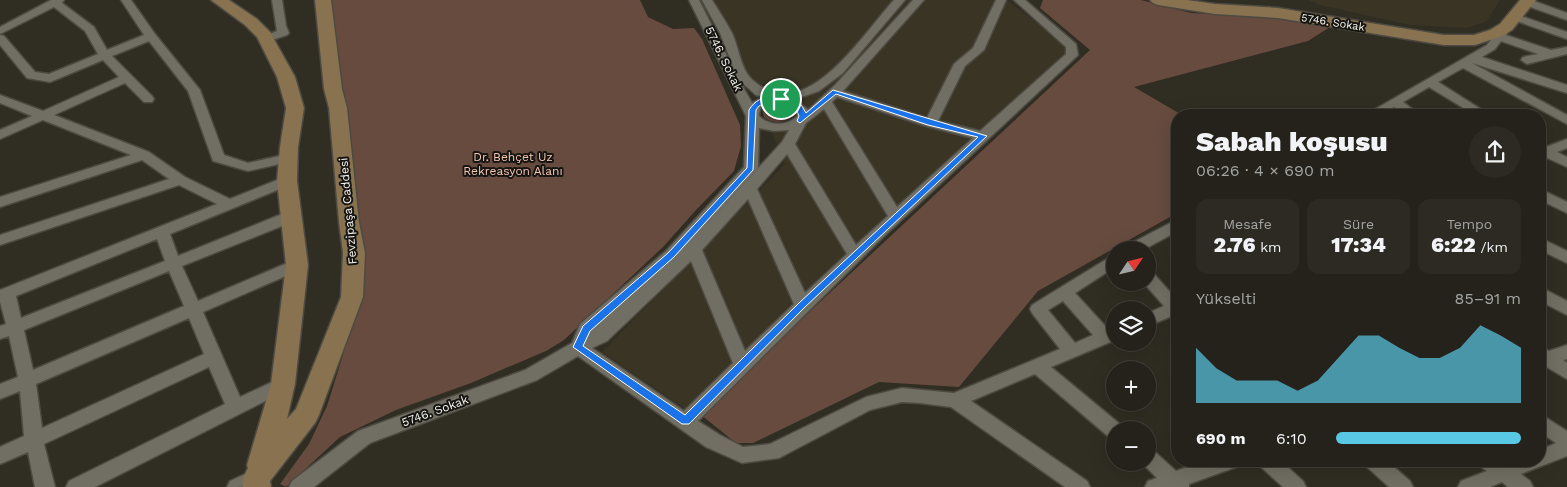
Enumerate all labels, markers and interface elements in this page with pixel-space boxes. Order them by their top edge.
street label: 5746. Sokak [1300,11,1366,34]
street label: 5746. Sokak [702,24,746,94]
pin [760,78,802,120]
icon: arrive [767,85,795,113]
text: Sabah koşusu [1196,125,1388,158]
button: share [1469,126,1521,178]
park label: Dr. Behçet Uz Rekreasyon Alanı [463,150,563,178]
street label: Fevzipaşa Caddesi [336,157,360,265]
text: 06:26 · 4 × 690 m [1196,161,1335,180]
text: Mesafe [1223,216,1272,232]
text: Süre [1343,216,1374,232]
text: Tempo [1447,216,1492,232]
text: 2.76 [1214,232,1255,257]
text: 17:34 [1331,232,1386,257]
text: 6:22 [1431,232,1476,257]
text: km [1255,239,1281,255]
text: /km [1476,239,1508,255]
north arrow [1106,241,1156,291]
map controls [1106,241,1156,471]
text: Yükselti [1196,289,1256,308]
text: 85–91 m [1455,289,1521,308]
button: layers [1106,301,1156,351]
button: + [1106,361,1156,411]
street label: 5746. Sokak [400,392,470,430]
button: − [1106,421,1156,471]
text: 690 m [1196,429,1246,448]
text: 6:10 [1276,429,1307,448]

